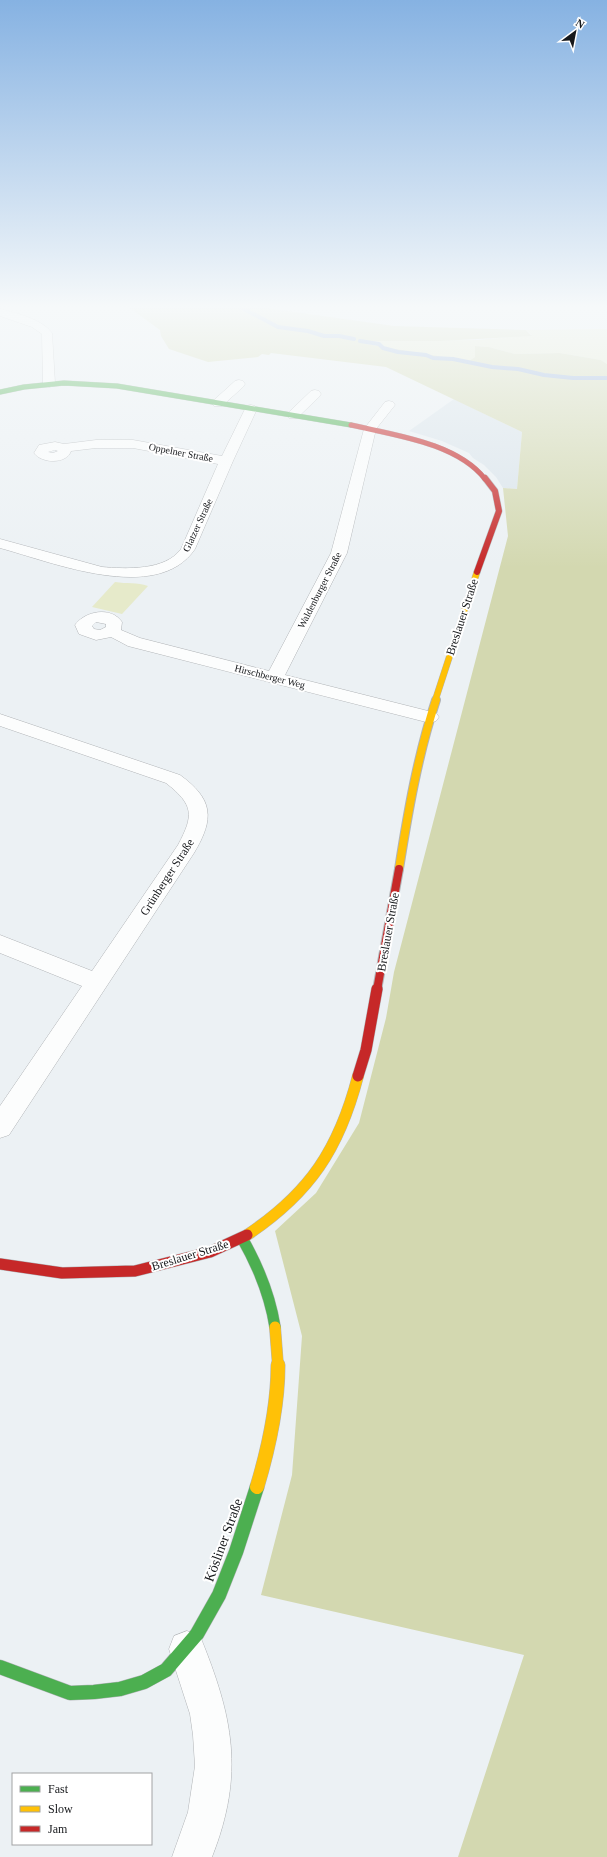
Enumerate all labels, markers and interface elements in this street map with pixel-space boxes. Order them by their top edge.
north arrow [555,12,595,52]
text: N [574,16,587,31]
street label: Oppelner Straße [148,441,215,464]
street label: Glatzer Straße [180,496,215,554]
street label: Waldenburger Straße [295,550,344,630]
street label: Breslauer Straße [443,577,481,657]
street label: Hirschberger Weg [233,662,306,691]
street label: Grünberger Straße [137,836,197,918]
street label: Breslauer Straße [374,892,402,972]
street label: Breslauer Straße [150,1237,230,1273]
street label: Kösliner Straße [201,1497,245,1584]
legend [12,1773,152,1845]
text: Fast [48,1782,69,1796]
text: Slow [48,1802,73,1816]
text: Jam [48,1822,68,1836]

